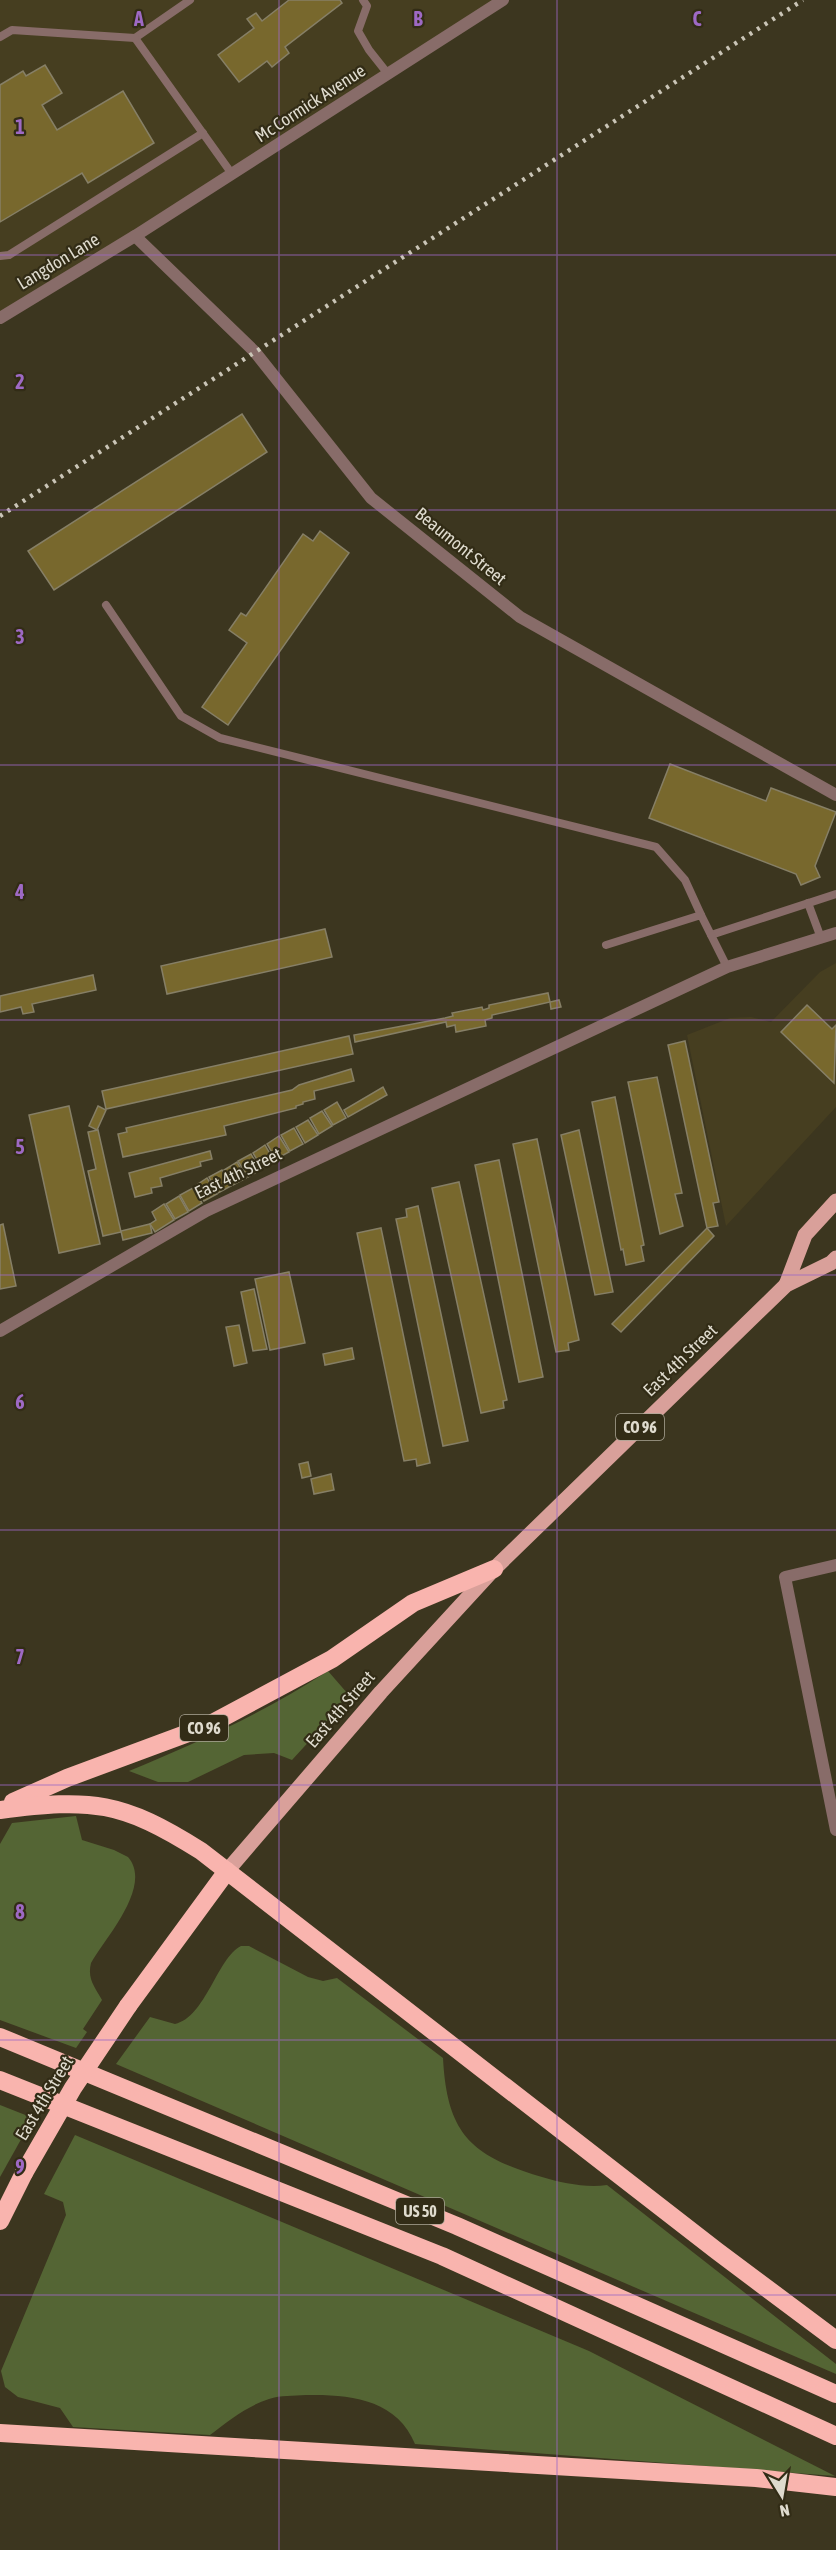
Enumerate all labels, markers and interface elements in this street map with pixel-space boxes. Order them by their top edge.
text: A [133,7,144,30]
text: B [413,7,423,30]
text: C [693,7,702,30]
street label: Mc Cormick Avenue [251,60,369,146]
text: 1 [15,115,25,138]
street label: Langdon Lane [13,228,103,294]
text: 2 [15,370,25,393]
street label: Beaumont Street [411,503,511,589]
text: 3 [15,625,25,648]
text: 4 [14,880,25,903]
text: 5 [15,1135,25,1158]
street label: East 4th Street [191,1143,285,1203]
street label: East 4th Street [639,1320,721,1400]
text: 6 [15,1390,25,1413]
road number: CO 96 [616,1414,664,1440]
text: 7 [15,1645,25,1668]
street label: East 4th Street [301,1666,379,1752]
road number: CO 96 [180,1715,228,1741]
text: 8 [15,1900,25,1923]
street label: East 4th Street [11,2052,77,2144]
text: 9 [15,2155,25,2178]
road number: US 50 [396,2198,444,2224]
north arrow [752,2466,812,2526]
text: N [779,2501,791,2520]

